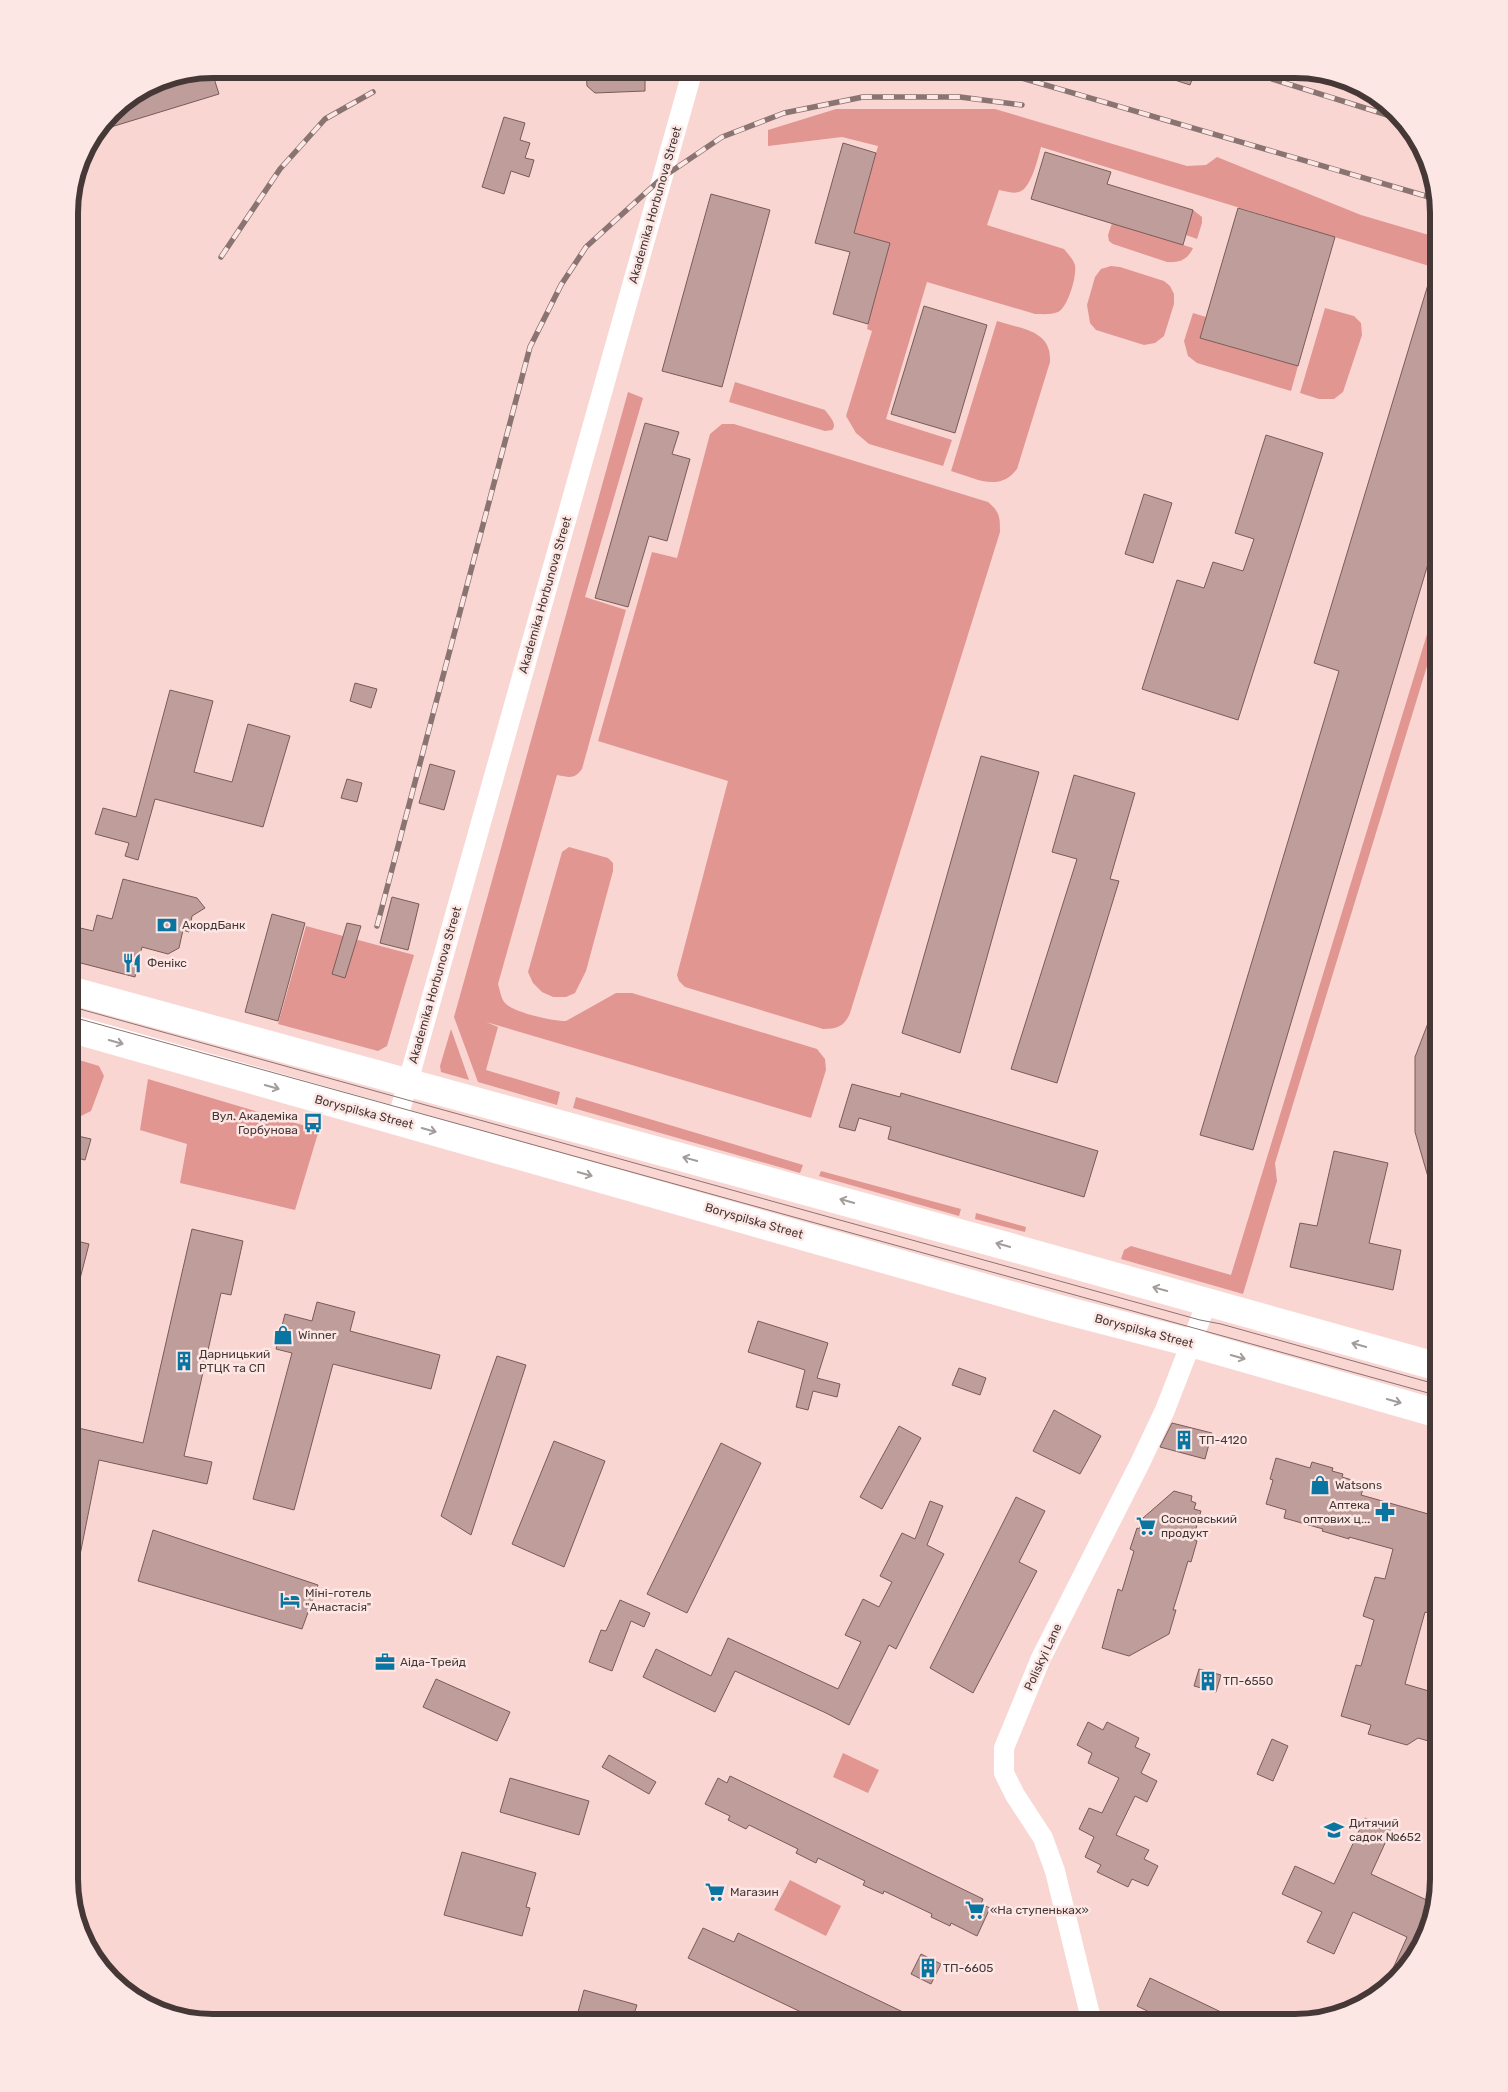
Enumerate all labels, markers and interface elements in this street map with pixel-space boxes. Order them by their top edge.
street label: Akademika Horbunova Street [626,125,684,285]
street label: Akademika Horbunova Street [516,515,574,675]
street label: Akademika Horbunova Street [406,905,464,1065]
bank icon: АкордБанк [156,914,178,936]
place label: АкордБанк [182,918,246,932]
restaurant icon: Фенікс [121,952,143,974]
place label: Фенікс [147,956,187,970]
one-way arrow [107,1037,123,1047]
one-way arrow [263,1082,279,1092]
street label: Boryspilska Street [313,1092,415,1132]
place label: Вул. Академіка Горбунова [212,1109,298,1137]
bus stop icon: Вул. Академіка Горбунова [302,1112,324,1134]
one-way arrow [420,1125,436,1135]
one-way arrow [682,1154,698,1163]
one-way arrow [577,1169,593,1179]
one-way arrow [839,1196,855,1206]
street label: Boryspilska Street [703,1200,805,1242]
one-way arrow [996,1240,1012,1249]
one-way arrow [1152,1283,1168,1293]
street label: Boryspilska Street [1093,1311,1195,1351]
shop icon: Winner [272,1324,294,1346]
place label: Winner [298,1328,337,1342]
one-way arrow [1351,1339,1367,1349]
place label: Дарницький РТЦК та СП [199,1347,270,1375]
building icon: Дарницький РТЦК та СП [173,1350,195,1372]
one-way arrow [1229,1352,1245,1362]
one-way arrow [1386,1396,1402,1406]
building icon: ТП-4120 [1173,1429,1195,1451]
place label: ТП-4120 [1199,1433,1247,1447]
shop icon: Watsons [1309,1474,1331,1496]
place label: Watsons [1335,1478,1382,1492]
place label: Аптека оптових ц... [1303,1498,1370,1526]
pharmacy icon: Аптека оптових ц... [1374,1501,1396,1523]
place label: Сосновський продукт [1161,1512,1237,1540]
supermarket icon: Сосновський продукт [1135,1515,1157,1537]
place label: Міні-готель "Анастасія" [305,1586,371,1614]
hotel icon: Міні-готель "Анастасія" [279,1589,301,1611]
street label: Poliskyi Lane [1021,1621,1065,1693]
office icon: Аіда-Трейд [374,1651,396,1673]
place label: Аіда-Трейд [400,1655,466,1669]
building icon: ТП-6550 [1197,1670,1219,1692]
place label: ТП-6550 [1223,1674,1273,1688]
place label: Дитячий садок №652 [1349,1816,1421,1844]
school or university icon: Дитячий садок №652 [1323,1819,1345,1841]
supermarket icon: Магазин [704,1881,726,1903]
place label: Магазин [730,1885,779,1899]
supermarket icon: «На ступеньках» [964,1899,986,1921]
place label: «На ступеньках» [990,1903,1089,1917]
building icon: ТП-6605 [917,1957,939,1979]
place label: ТП-6605 [943,1961,993,1975]

